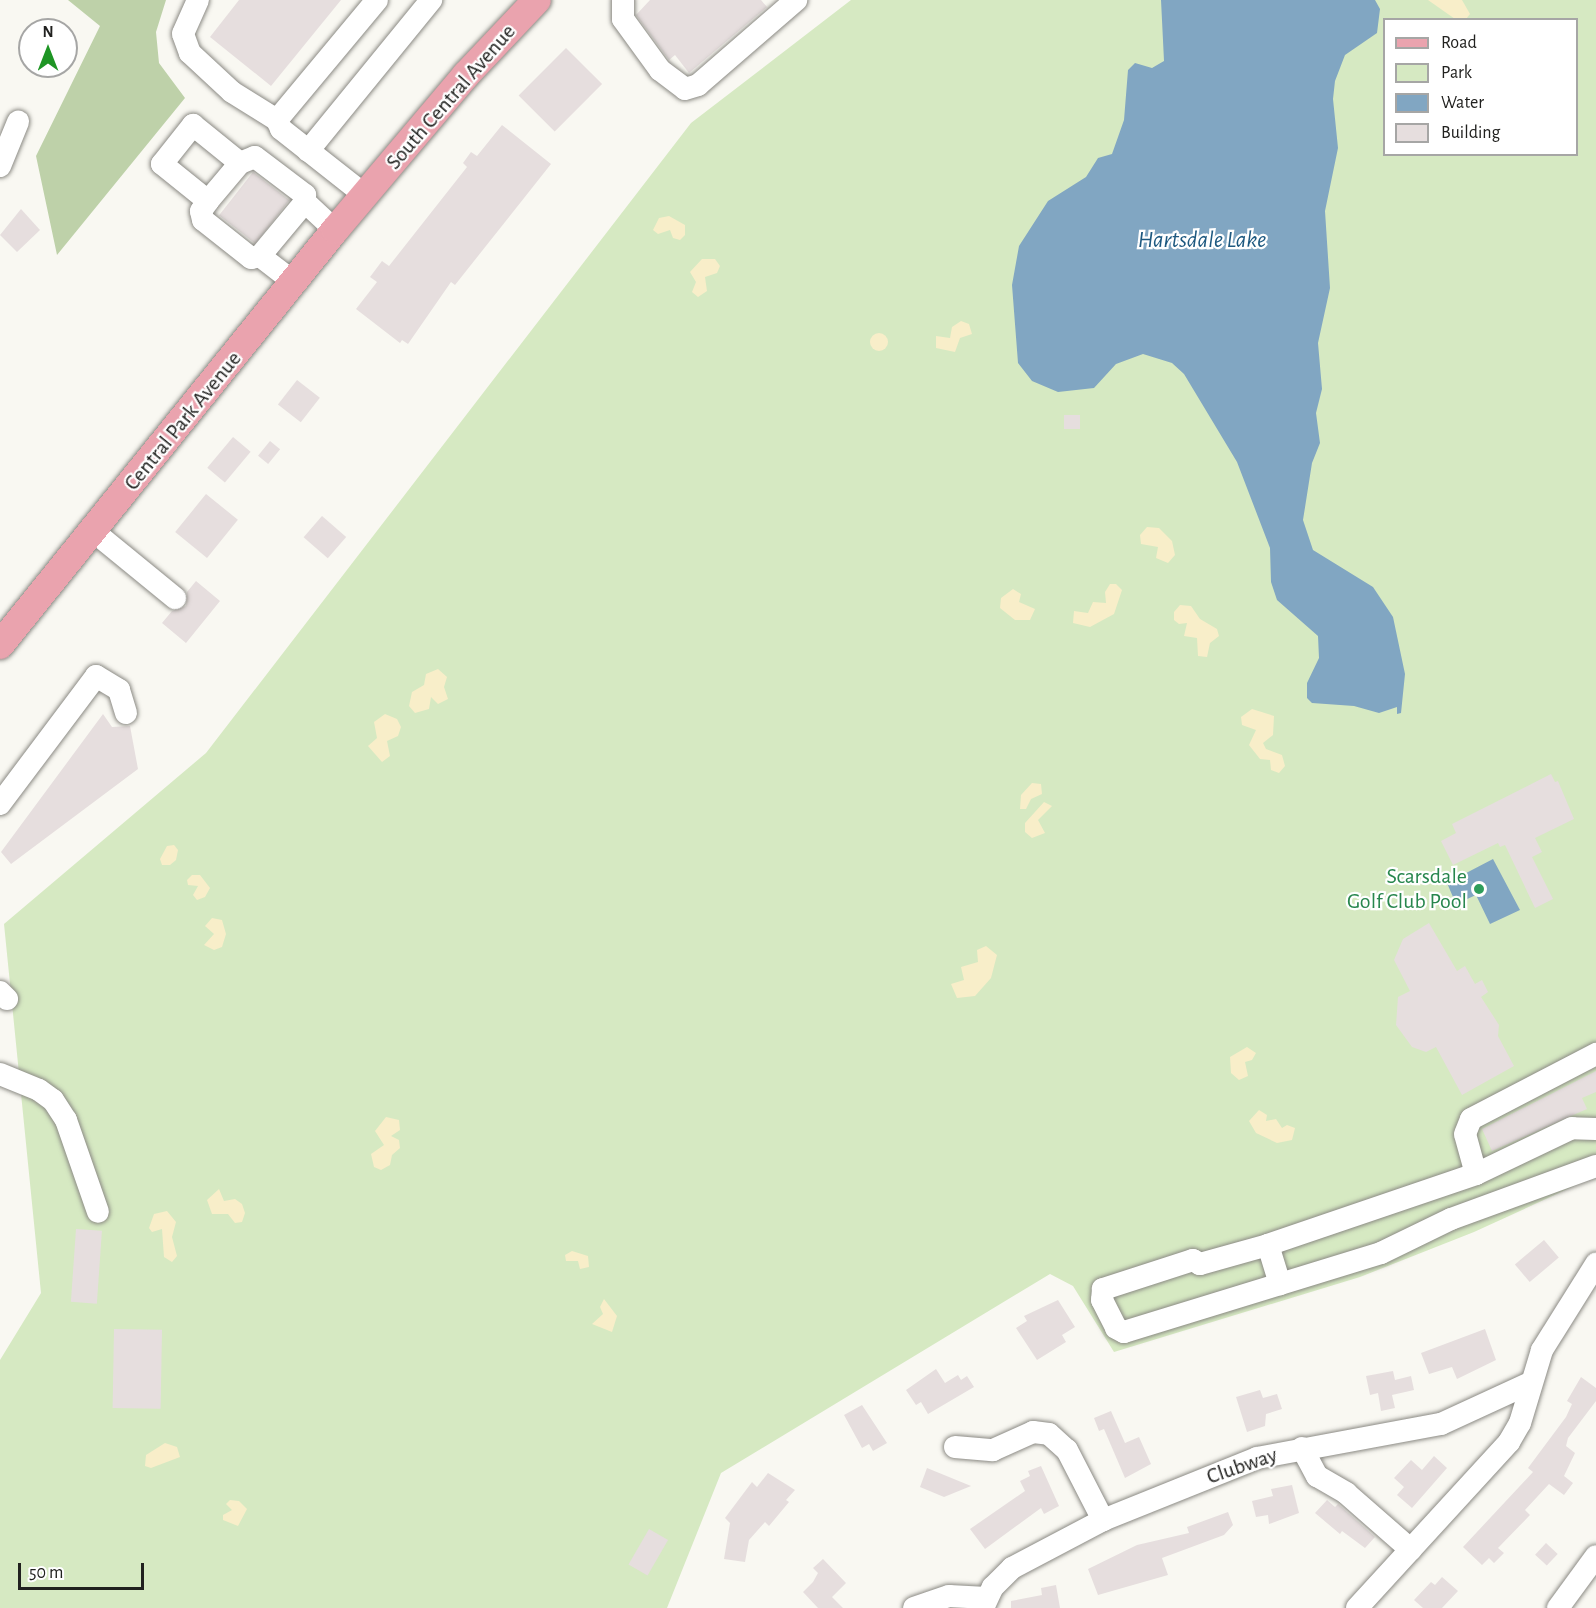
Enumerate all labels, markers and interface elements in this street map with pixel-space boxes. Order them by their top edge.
north arrow [18,18,78,78]
legend [1383,18,1578,156]
street label: South Central Avenue [381,19,521,175]
text: N [42,24,54,40]
text: Road [1441,34,1477,52]
text: Park [1441,64,1472,82]
text: Water [1441,94,1484,112]
text: Building [1441,124,1500,142]
water label: Hartsdale Lake [1138,227,1266,255]
street label: Central Park Avenue [119,346,247,496]
place label: Scarsdale Golf Club Pool [1347,863,1467,914]
marker: Scarsdale Golf Club Pool [1472,882,1486,896]
street label: Clubway [1203,1442,1281,1490]
scale bar [21,1551,147,1589]
text: 50 m [29,1564,63,1582]

